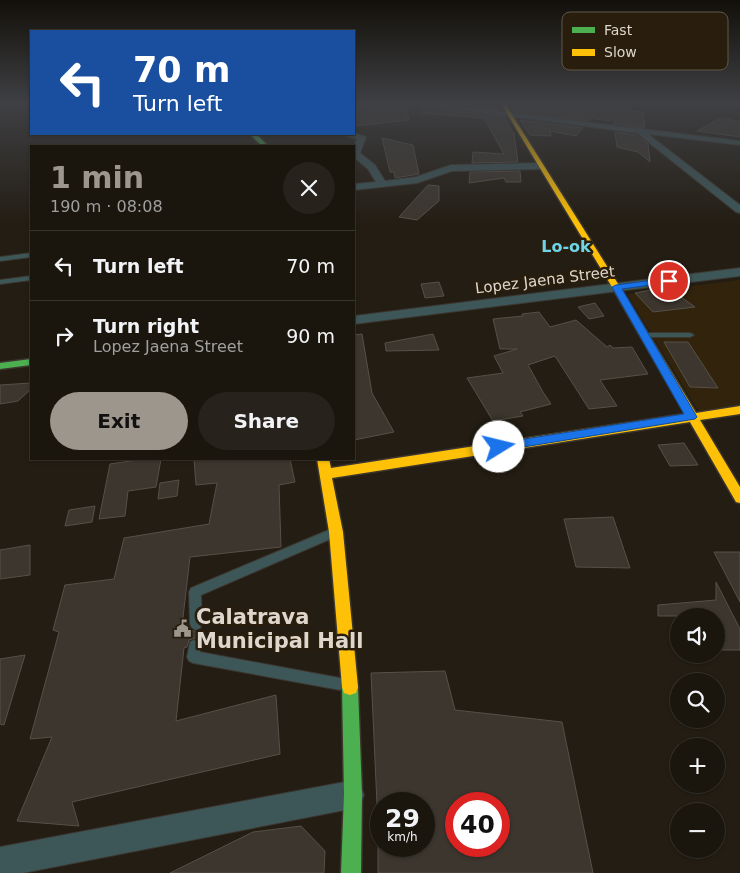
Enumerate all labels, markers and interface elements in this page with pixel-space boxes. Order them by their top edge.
legend [562,12,728,70]
text: Fast [604,22,633,38]
text: Slow [604,44,637,60]
icon: left [50,50,115,115]
text: 70 m [133,50,230,90]
text: Turn left [133,91,222,116]
text: 1 min [50,160,144,195]
button: close [283,162,335,214]
text: 190 m · 08:08 [50,197,163,216]
district label: Lo-ok [541,237,591,256]
icon: left [50,252,78,280]
text: Turn left [93,255,184,277]
text: 70 m [286,255,335,277]
pin [648,260,690,302]
street label: Lopez Jaena Street [474,262,616,297]
icon: arrive [655,267,683,295]
text: Turn right [93,315,199,337]
icon: right [50,322,78,350]
text: 90 m [286,325,335,347]
text: Lopez Jaena Street [93,337,243,356]
button: Exit [50,392,188,450]
button: Share [198,392,335,450]
position arrow [472,420,524,472]
place label: Calatrava Municipal Hall [196,605,364,653]
map controls [670,608,725,858]
button: sound [670,608,725,663]
public building icon: Calatrava Municipal Hall [172,619,192,639]
button: search [670,673,725,728]
button: + [670,738,725,793]
speed limit sign: 40 [445,792,510,857]
button: − [670,803,725,858]
text: 29 [385,804,420,833]
text: km/h [387,830,418,844]

